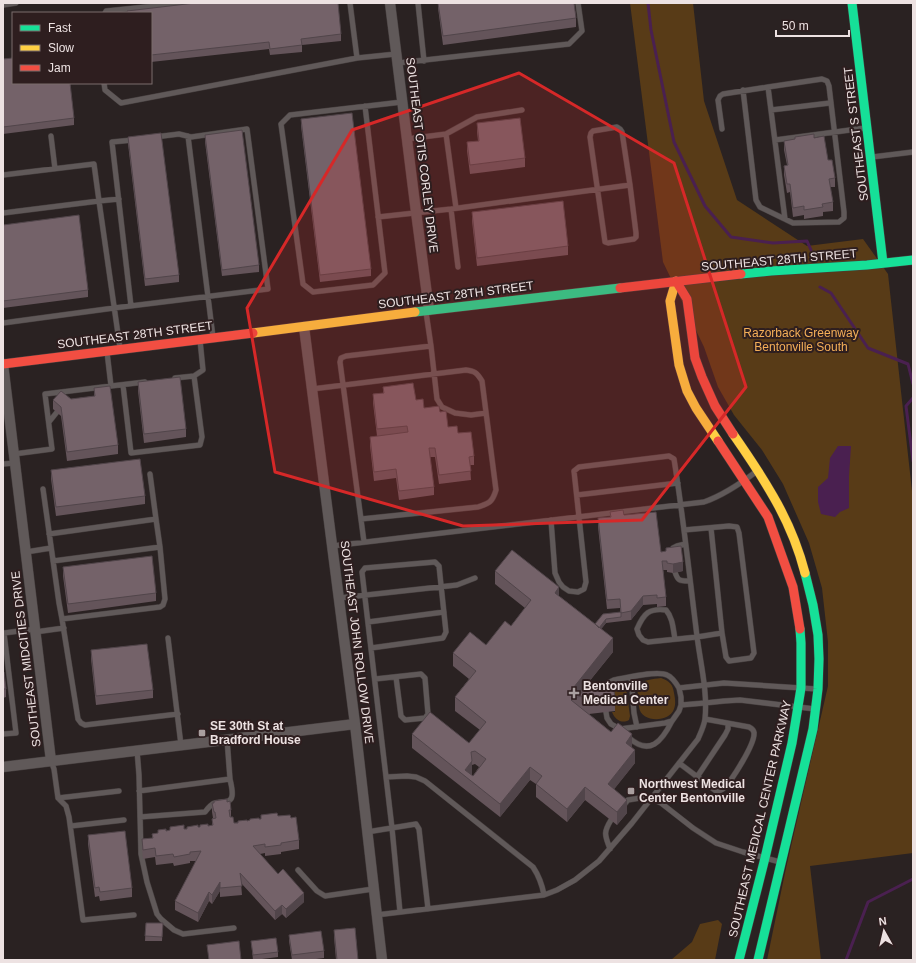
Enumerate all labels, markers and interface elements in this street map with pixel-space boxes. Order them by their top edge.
legend [12,12,152,84]
scale bar [776,12,849,38]
text: 50 m [782,19,809,33]
text: Fast [48,21,72,35]
text: Slow [48,41,74,55]
street label: SOUTHEAST OTIS CORLEY DRIVE [403,56,441,254]
text: Jam [48,61,71,75]
street label: SOUTHEAST S STREET [841,65,871,202]
street label: SOUTHEAST 28TH STREET [700,246,858,274]
street label: SOUTHEAST 28TH STREET [377,278,535,311]
street label: SOUTHEAST 28TH STREET [56,318,214,351]
park label: Razorback Greenway Bentonville South [743,326,859,354]
street label: SOUTHEAST JOHN ROLLOW DRIVE [338,540,376,744]
street label: SOUTHEAST MIDCITIES DRIVE [8,570,44,748]
place label: Bentonville Medical Center [583,679,669,707]
marker: Bentonville Medical Center [568,687,580,699]
street label: SOUTHEAST MEDICAL CENTER PARKWAY [726,699,794,939]
place label: SE 30th St at Bradford House [210,719,301,747]
marker: SE 30th St at Bradford House [197,728,207,738]
place label: Northwest Medical Center Bentonville [639,777,745,805]
marker: Northwest Medical Center Bentonville [626,786,636,796]
north arrow [864,911,904,951]
text: N [878,915,887,928]

